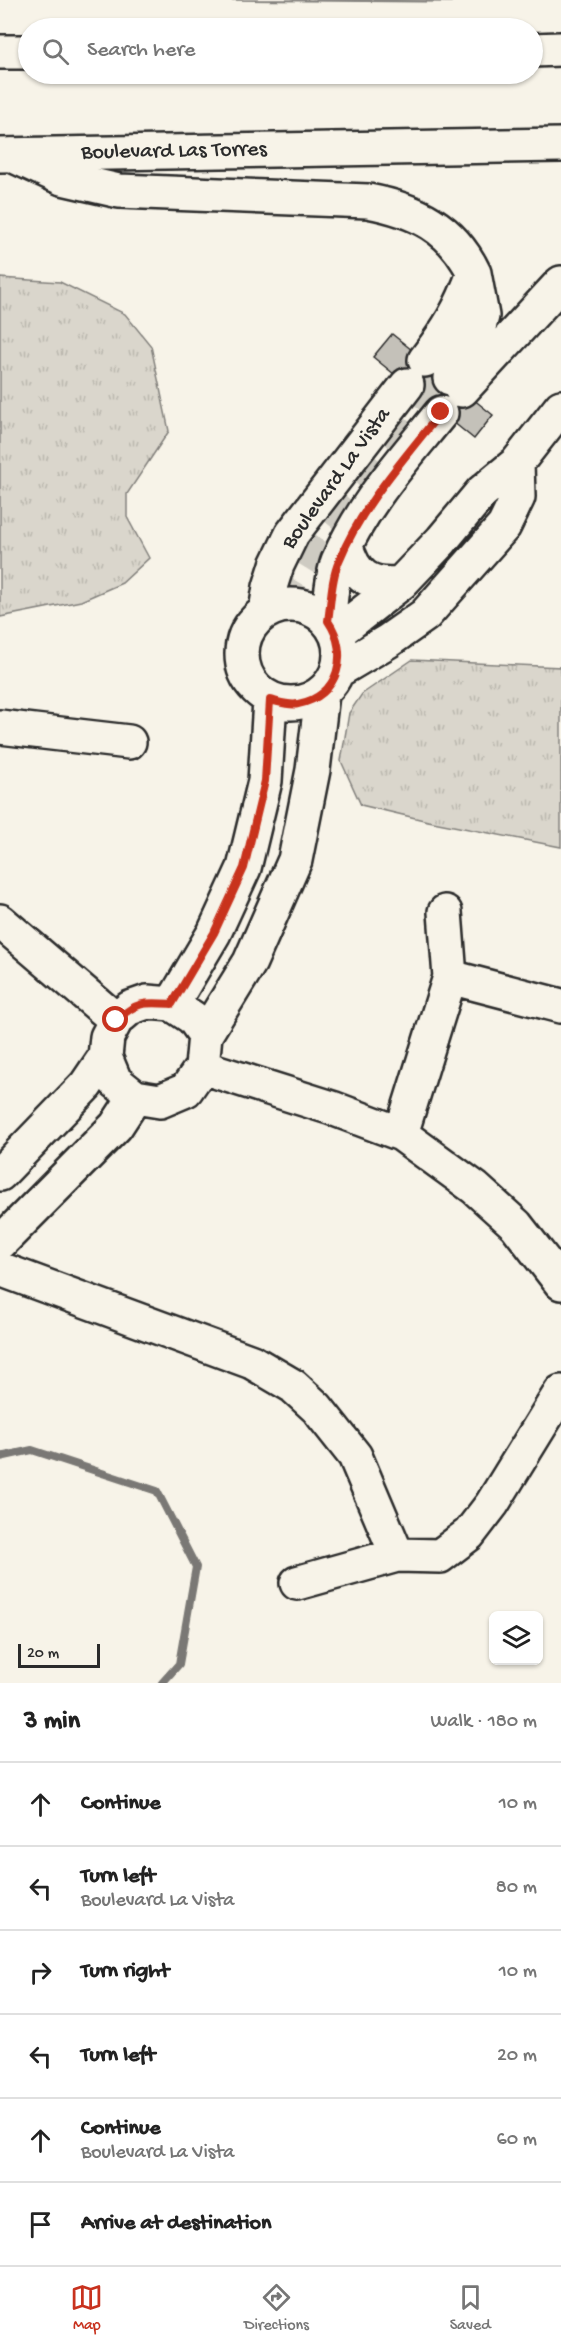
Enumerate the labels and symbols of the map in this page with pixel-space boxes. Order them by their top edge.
street label: Boulevard Las Torres [80,137,268,167]
route end [427,398,453,424]
street label: Boulevard La Vista [276,402,398,556]
route start [102,1006,128,1032]
scale bar [18,1641,100,1668]

